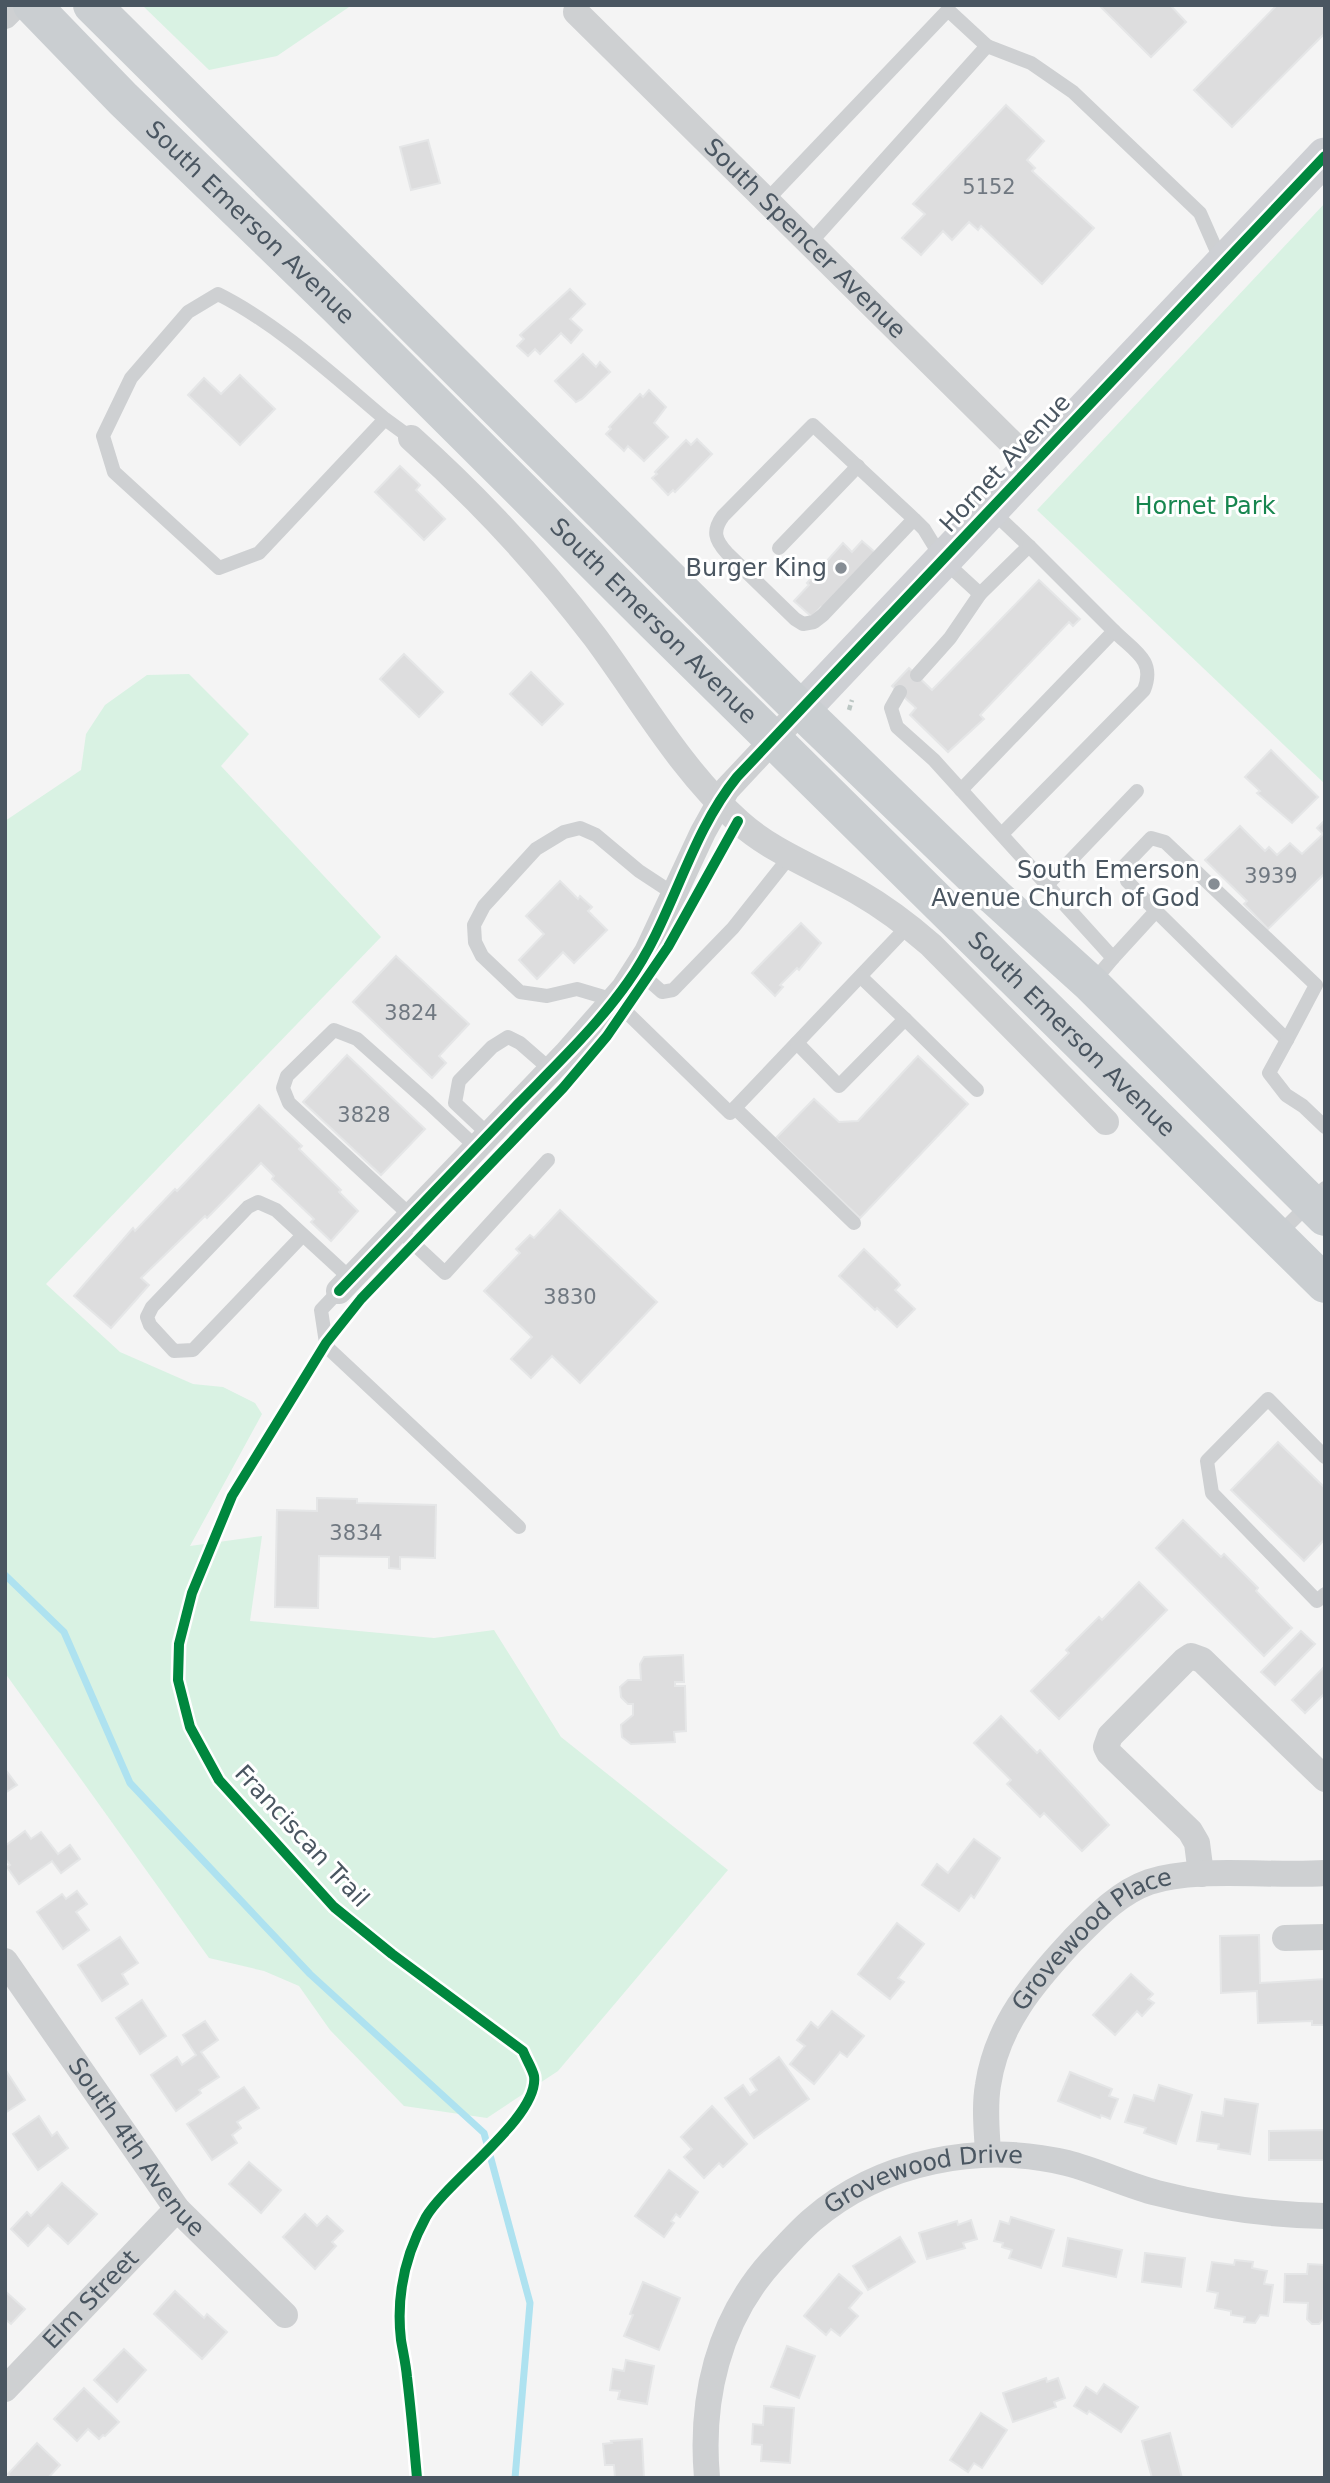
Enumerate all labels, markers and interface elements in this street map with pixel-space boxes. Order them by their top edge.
street label: South Emerson Avenue [140,115,361,330]
street label: South Spencer Avenue [698,133,912,344]
house number: 5152 [962,175,1016,199]
street label: Hornet Avenue [934,388,1076,538]
park label: Hornet Park [1134,492,1276,520]
street label: South Emerson Avenue [544,512,763,729]
place label: Burger King [686,554,827,582]
marker: Burger King [833,560,849,576]
place label: South Emerson Avenue Church of God [931,856,1200,912]
house number: 3939 [1244,864,1298,888]
marker: South Emerson Avenue Church of God [1206,876,1222,892]
street label: South Emerson Avenue [962,926,1181,1142]
house number: 3824 [384,1001,438,1025]
house number: 3828 [337,1103,391,1127]
house number: 3830 [543,1285,597,1309]
house number: 3834 [329,1521,383,1545]
street label: Franciscan Trail [229,1759,375,1913]
street label: Grovewood Place [1006,1863,1174,2016]
street label: South 4th Avenue [62,2052,211,2242]
street label: Grovewood Drive [819,2141,1024,2220]
street label: Elm Street [37,2244,144,2355]

